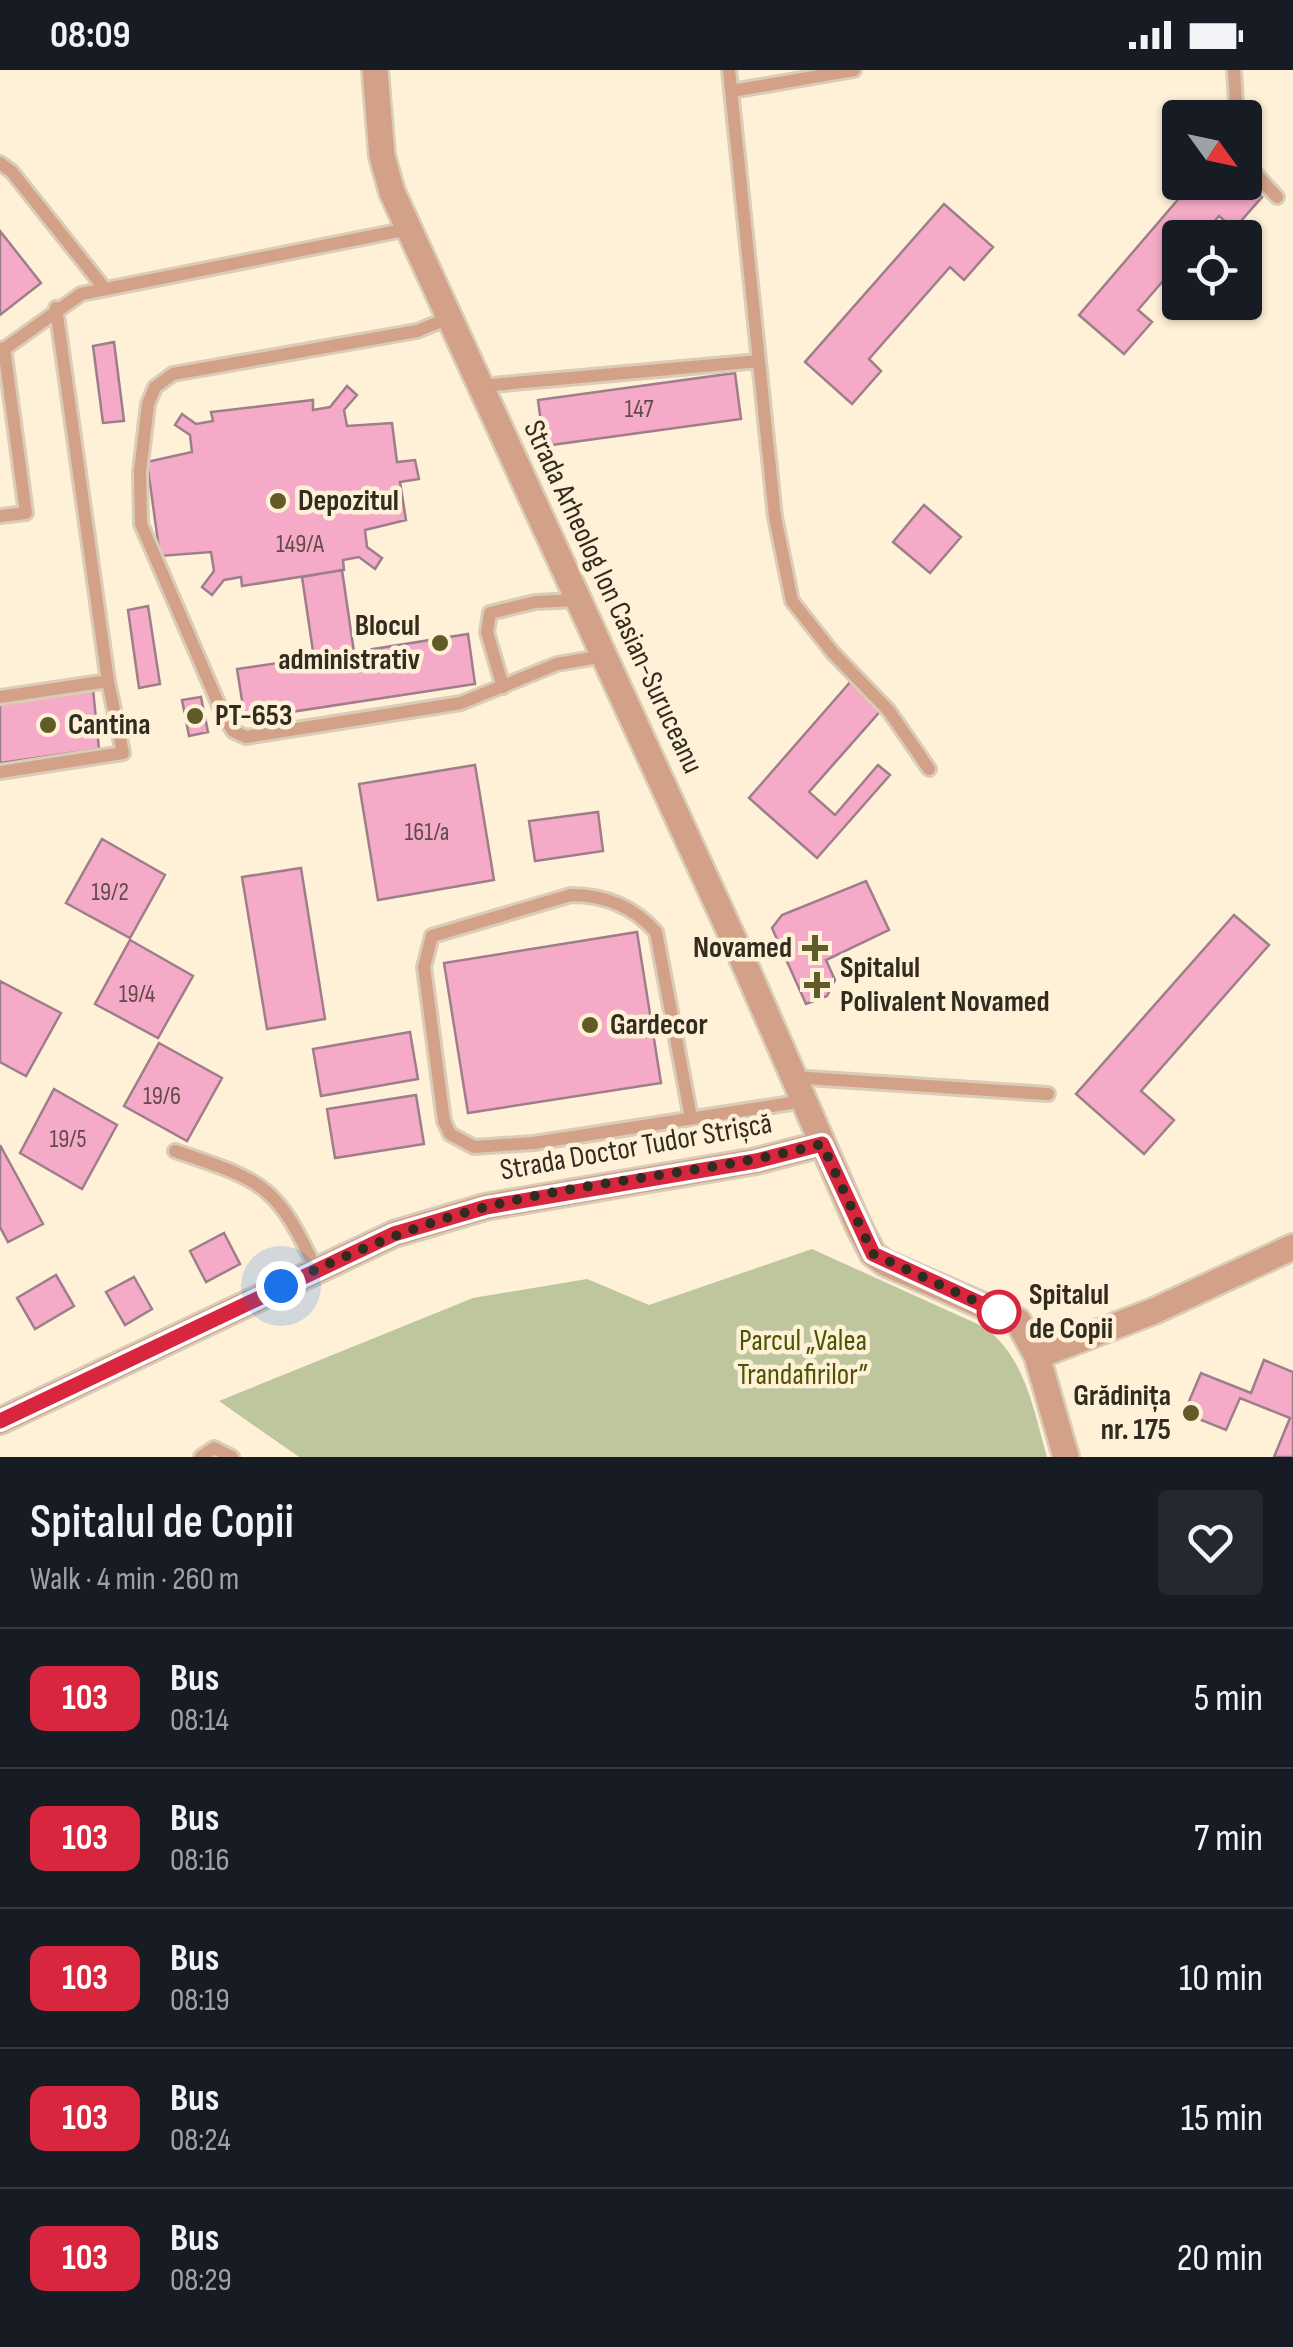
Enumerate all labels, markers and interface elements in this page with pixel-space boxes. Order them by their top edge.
text: 08:09 [50,13,131,58]
north arrow [1162,100,1262,200]
map controls [1162,100,1262,320]
button: locate [1162,220,1262,320]
house number: 147 [624,394,654,425]
street label: Strada Arheolog Ion Casian-Suruceanu [515,415,711,779]
place label: Depozitul [298,483,399,519]
marker: Depozitul [267,490,289,512]
house number: 149/A [276,529,324,560]
place label: Blocul administrativ [278,608,420,678]
marker: Blocul administrativ [429,632,451,654]
place label: PT-653 [215,698,292,734]
marker: PT-653 [184,705,206,727]
place label: Cantina [68,707,150,743]
marker: Cantina [37,714,59,736]
house number: 161/a [405,817,449,848]
house number: 19/2 [91,877,129,908]
place label: Novamed [693,930,792,966]
marker: Novamed [802,935,828,961]
place label: Spitalul Polivalent Novamed [840,950,1050,1020]
marker: Spitalul Polivalent Novamed [804,972,830,998]
house number: 19/4 [119,979,155,1010]
place label: Gardecor [610,1007,708,1043]
marker: Gardecor [579,1014,601,1036]
house number: 19/6 [143,1081,181,1112]
street label: Strada Doctor Tudor Strișcă [497,1105,775,1189]
house number: 19/5 [49,1124,87,1155]
your location [256,1261,306,1311]
place label: Spitalul de Copii [1029,1277,1113,1347]
marker: Spitalul de Copii [978,1291,1020,1333]
park label: Parcul „Valea Trandafirilor” [737,1323,869,1393]
place label: Grădinița nr. 175 [1073,1378,1171,1448]
marker: Grădinița nr. 175 [1180,1402,1202,1424]
button: heart [1158,1490,1263,1595]
text: Spitalul de Copii [30,1494,294,1551]
text: Walk · 4 min · 260 m [30,1560,239,1599]
text: Bus [170,1656,219,1701]
text: 5 min [1194,1676,1263,1721]
text: 103 [62,1677,108,1720]
text: 08:14 [170,1701,229,1740]
text: Bus [170,1796,219,1841]
text: 7 min [1194,1816,1263,1861]
text: 103 [62,1817,108,1860]
text: 08:16 [170,1841,230,1880]
text: Bus [170,1936,219,1981]
text: 10 min [1179,1956,1263,2001]
text: 103 [62,1957,108,2000]
text: 08:19 [170,1981,230,2020]
text: Bus [170,2076,219,2121]
text: 15 min [1181,2096,1263,2141]
text: 103 [62,2097,108,2140]
text: 08:24 [170,2121,231,2160]
text: Bus [170,2216,219,2261]
text: 20 min [1177,2236,1263,2281]
text: 103 [62,2237,108,2280]
text: 08:29 [170,2261,232,2300]

